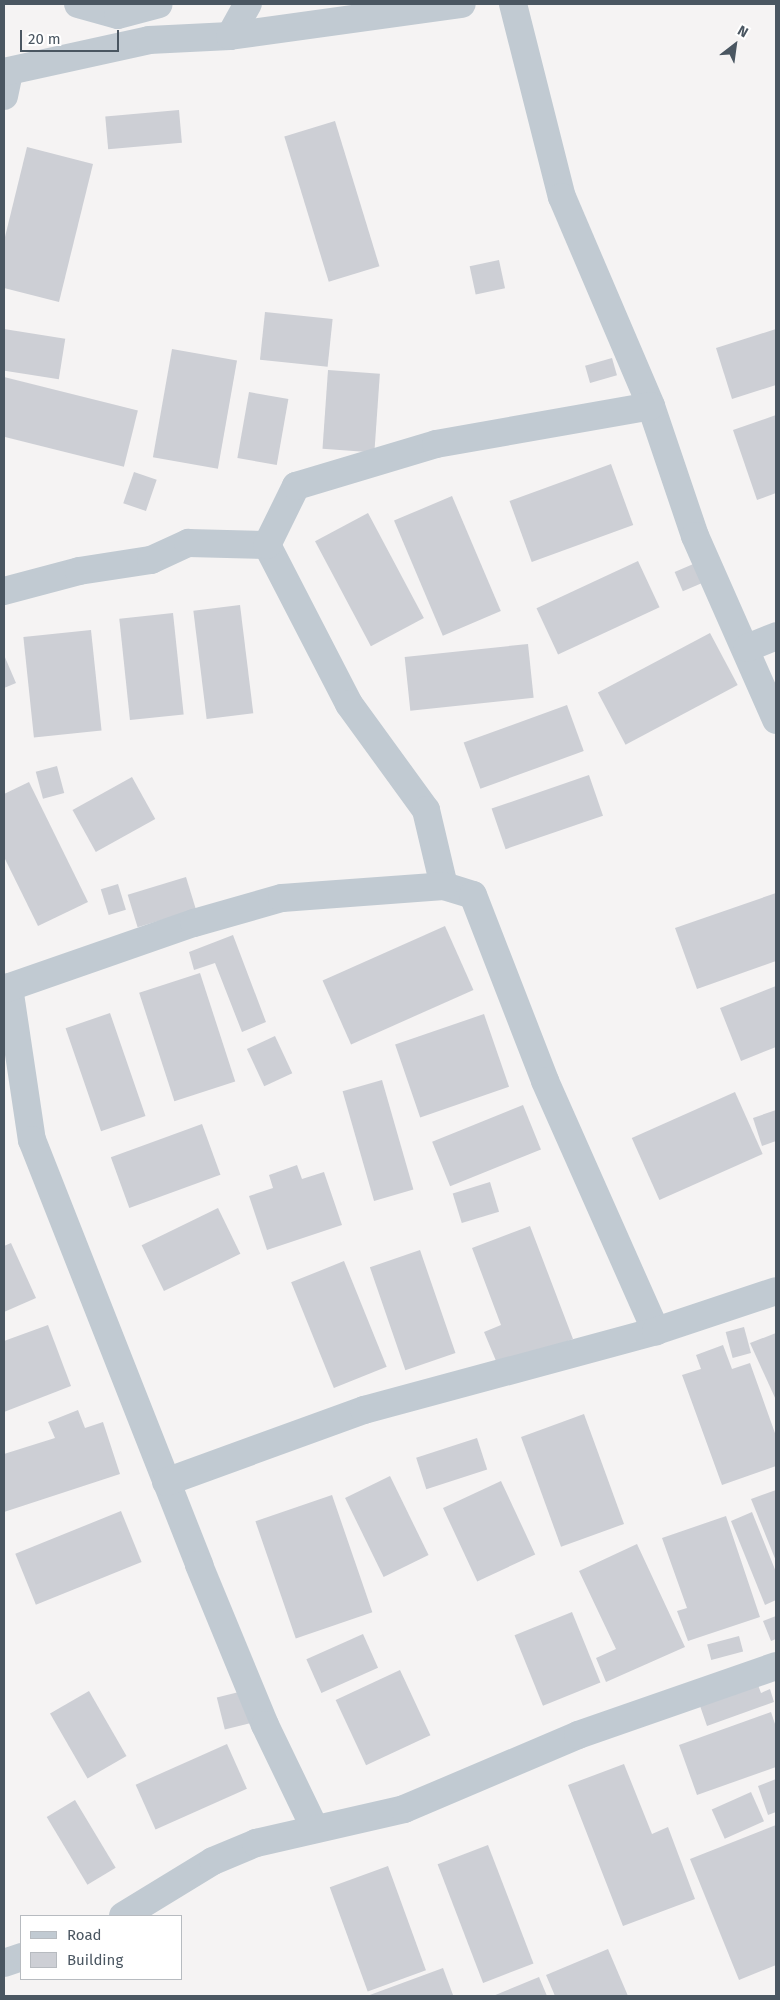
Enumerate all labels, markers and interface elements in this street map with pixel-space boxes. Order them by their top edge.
scale bar [22,20,121,52]
north arrow [710,20,760,70]
text: N [734,22,751,41]
text: 20 m [28,30,61,48]
legend [20,1915,182,1980]
text: Road [67,1926,102,1944]
text: Building [67,1951,123,1969]

